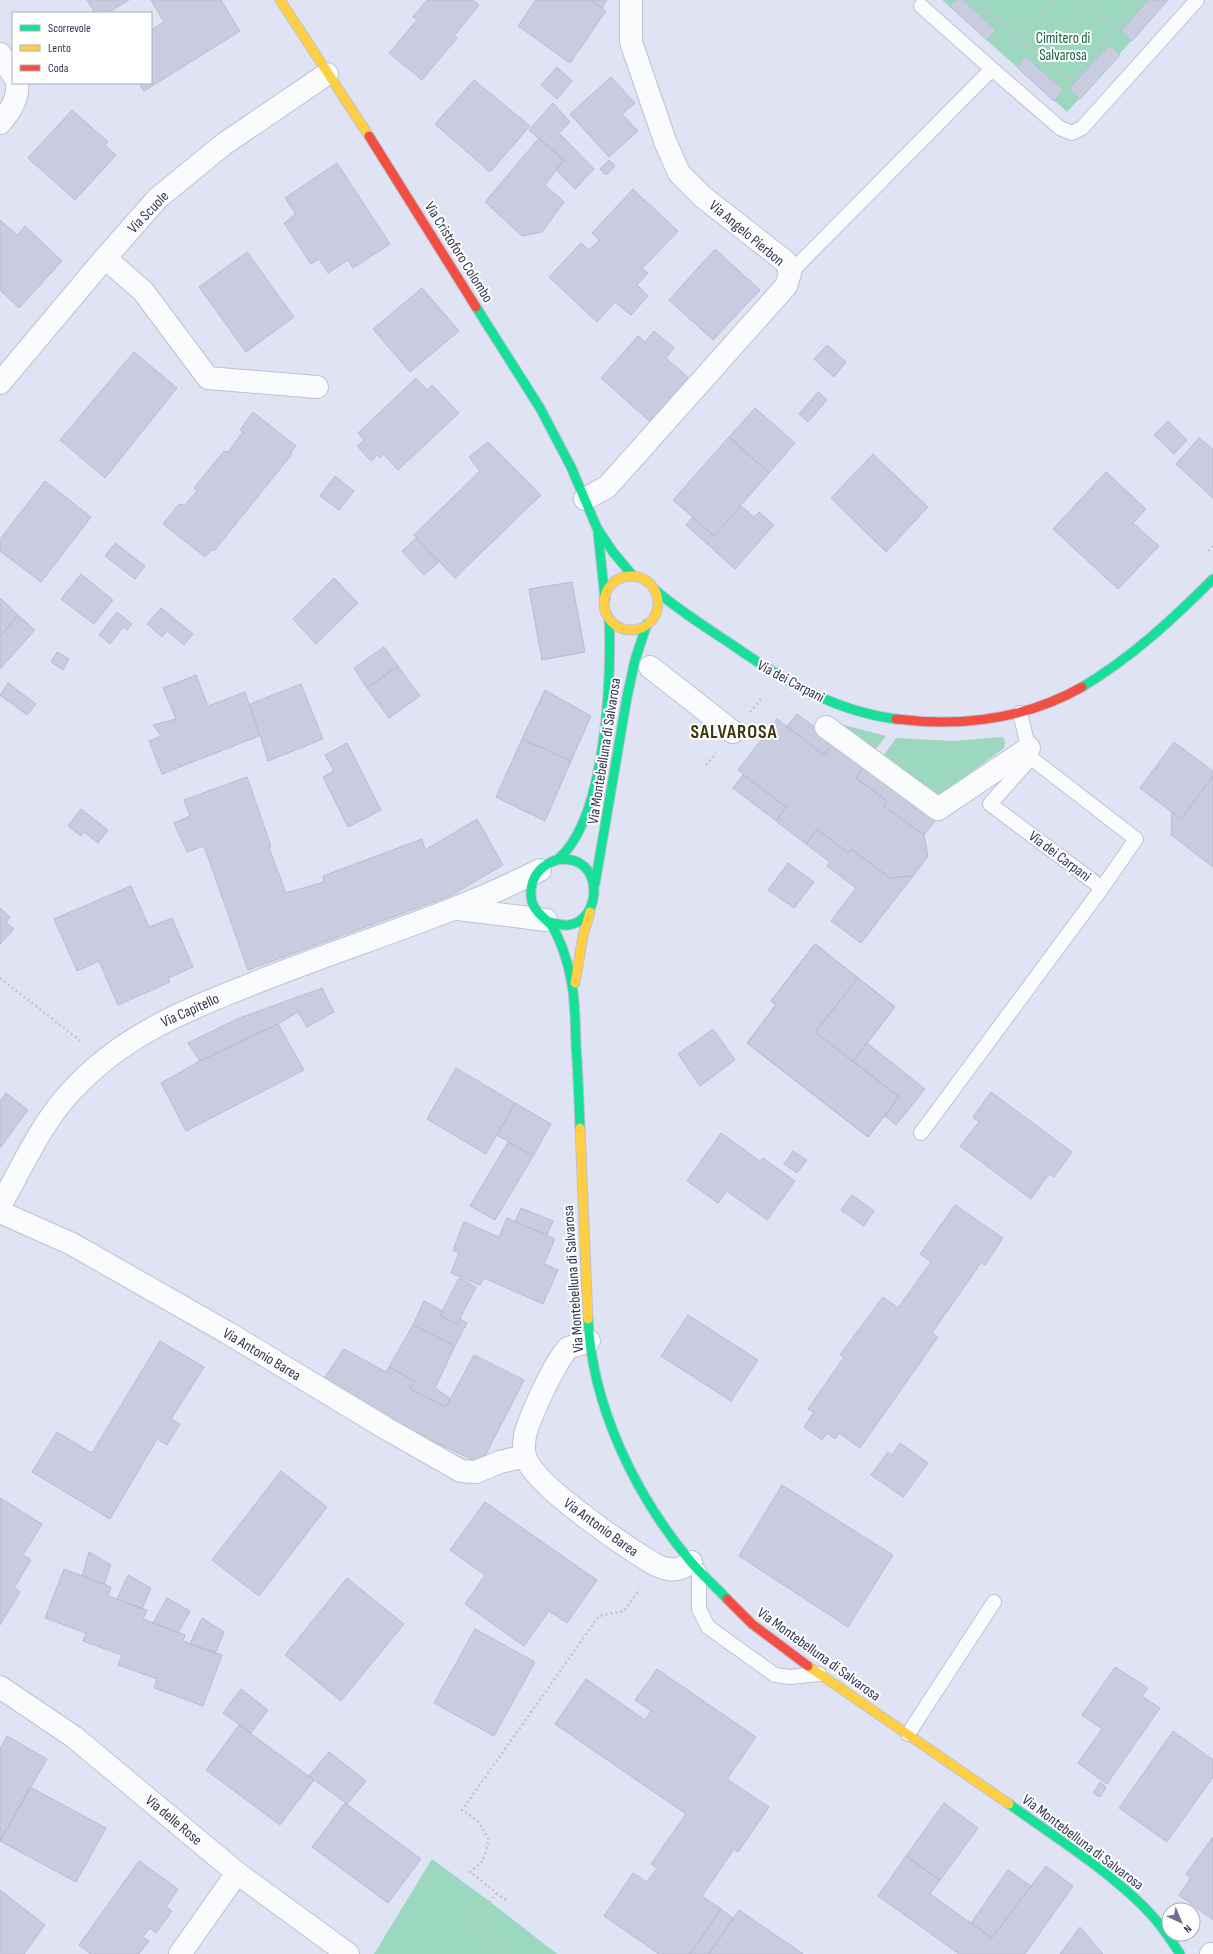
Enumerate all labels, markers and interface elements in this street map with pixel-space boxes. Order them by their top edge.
legend [12,12,152,84]
text: Scorrevole [48,21,91,36]
park label: Cimitero di Salvarosa [1036,29,1091,65]
text: Lento [48,41,71,56]
text: Coda [48,61,69,76]
street label: Via Scuole [124,187,173,237]
street label: Via Angelo Pierbon [705,196,788,270]
street label: Via Cristoforo Colombo [420,198,497,306]
street label: Via dei Carpani [754,656,828,707]
street label: Via Montebelluna di Salvarosa [584,676,625,826]
district label: SALVAROSA [690,721,778,744]
street label: Via dei Carpani [1025,827,1095,886]
street label: Via Capitello [158,989,222,1032]
street label: Via Montebelluna di Salvarosa [559,1204,588,1353]
street label: Via Antonio Barea [219,1324,304,1385]
street label: Via Antonio Barea [560,1494,642,1561]
street label: Via Montebelluna di Salvarosa [753,1603,884,1706]
street label: Via Montebelluna di Salvarosa [1018,1790,1148,1895]
street label: Via delle Rose [141,1791,206,1850]
north arrow [1161,1902,1201,1942]
text: N [1181,1922,1194,1936]

